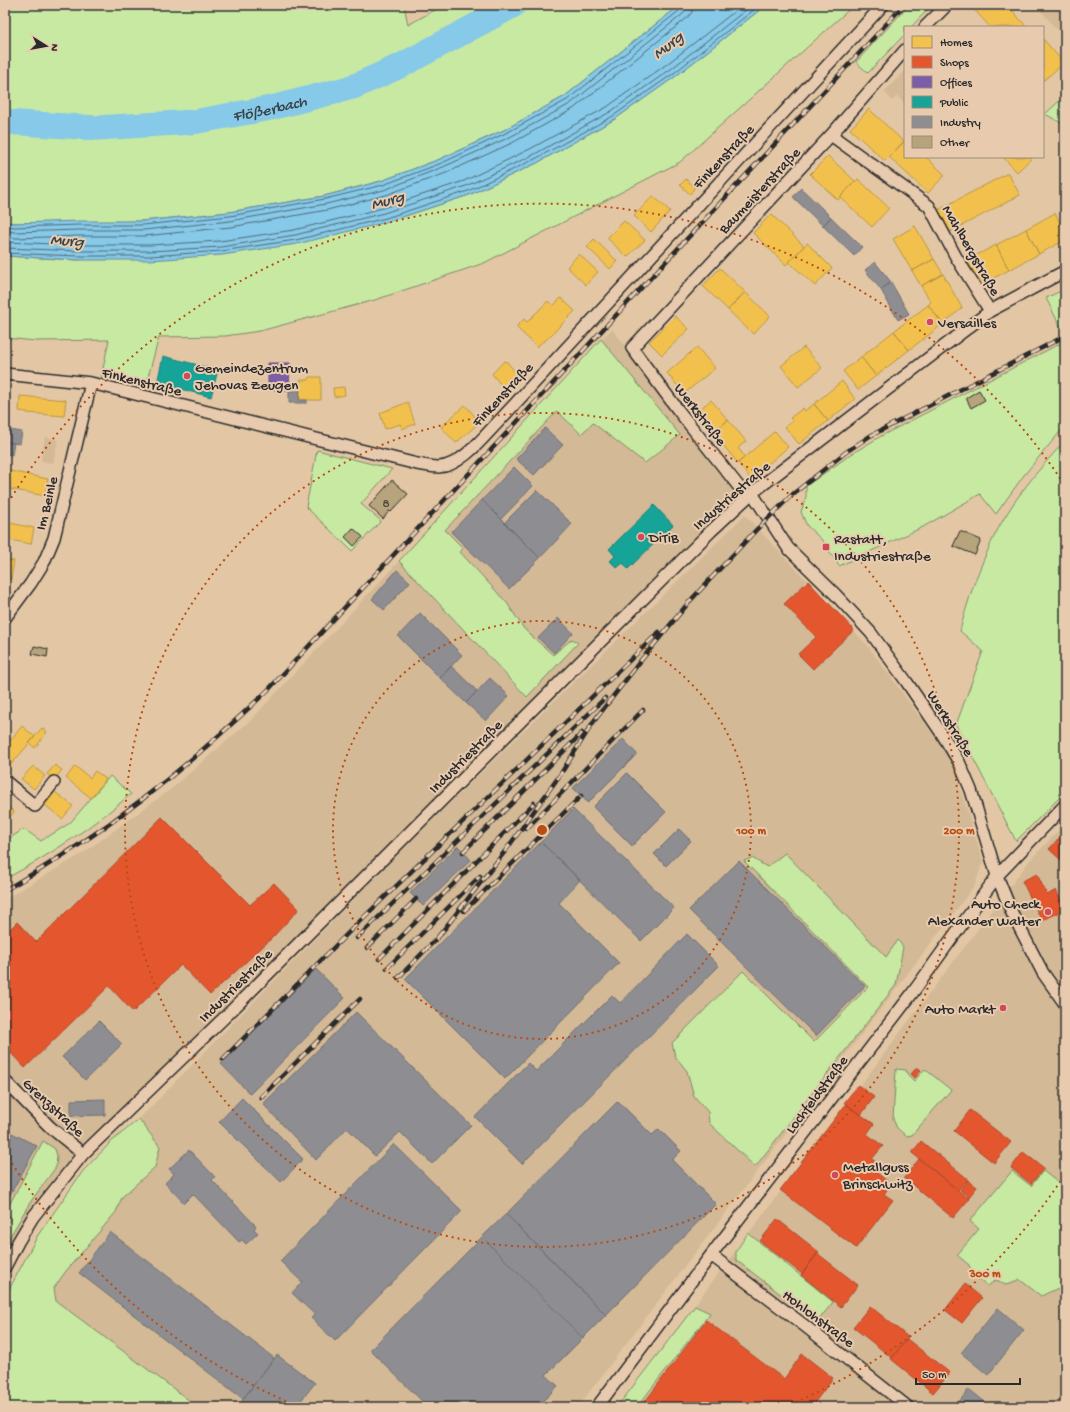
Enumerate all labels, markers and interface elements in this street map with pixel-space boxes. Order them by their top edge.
north arrow [26,26,66,66]
legend [904,26,1044,158]
water label: Murg [650,28,689,65]
text: Homes [940,37,973,51]
text: N [47,43,60,52]
text: Shops [940,57,969,71]
text: Offices [940,77,972,91]
water label: Flößerbach [231,93,309,128]
text: Public [939,97,969,111]
text: Industry [940,117,981,131]
street label: Finkenstraße [689,121,759,194]
text: Other [940,137,971,151]
street label: Baumeisterstraße [715,144,805,239]
water label: Murg [369,189,407,216]
street label: Mahlbergstraße [937,202,1004,300]
water label: Murg [49,232,85,253]
place label: Versailles [937,315,997,333]
marker: Versailles [925,317,935,327]
street label: Finkenstraße [468,359,538,432]
place label: Gemeindezentrum Jehovas Zeugen [195,360,308,395]
street label: Finkenstraße [99,364,184,402]
marker: Gemeindezentrum Jehovas Zeugen [182,371,192,381]
street label: Werkstraße [669,380,730,450]
street label: Industriestraße [690,458,775,535]
street label: Im Beinle [33,475,63,532]
house number: 8 [382,497,390,512]
place label: DiTiB [648,530,679,548]
place label: Rastatt, Industriestraße [834,531,931,566]
marker: DiTiB [636,532,646,542]
marker: Rastatt, Industriestraße [821,542,831,552]
street label: Werkstraße [922,688,977,761]
street label: Industriestraße [426,717,507,798]
centre of rings [535,823,549,837]
text: 100 m [735,825,766,839]
text: 200 m [944,825,975,839]
place label: Auto Check Alexander Walter [928,896,1042,931]
marker: Auto Check Alexander Walter [1043,907,1053,917]
street label: Industriestraße [196,946,277,1027]
place label: Auto Markt [925,1001,997,1019]
marker: Auto Markt [998,1003,1008,1013]
street label: Lochfeldstraße [782,1052,853,1138]
street label: Grenzstraße [18,1075,88,1142]
place label: Metallguss Brinschwitz [842,1159,913,1194]
marker: Metallguss Brinschwitz [830,1170,840,1180]
text: 300 m [968,1268,1001,1282]
street label: Hohlohstraße [778,1287,858,1353]
scale bar [916,1360,1020,1386]
text: 50 m [922,1369,947,1383]

